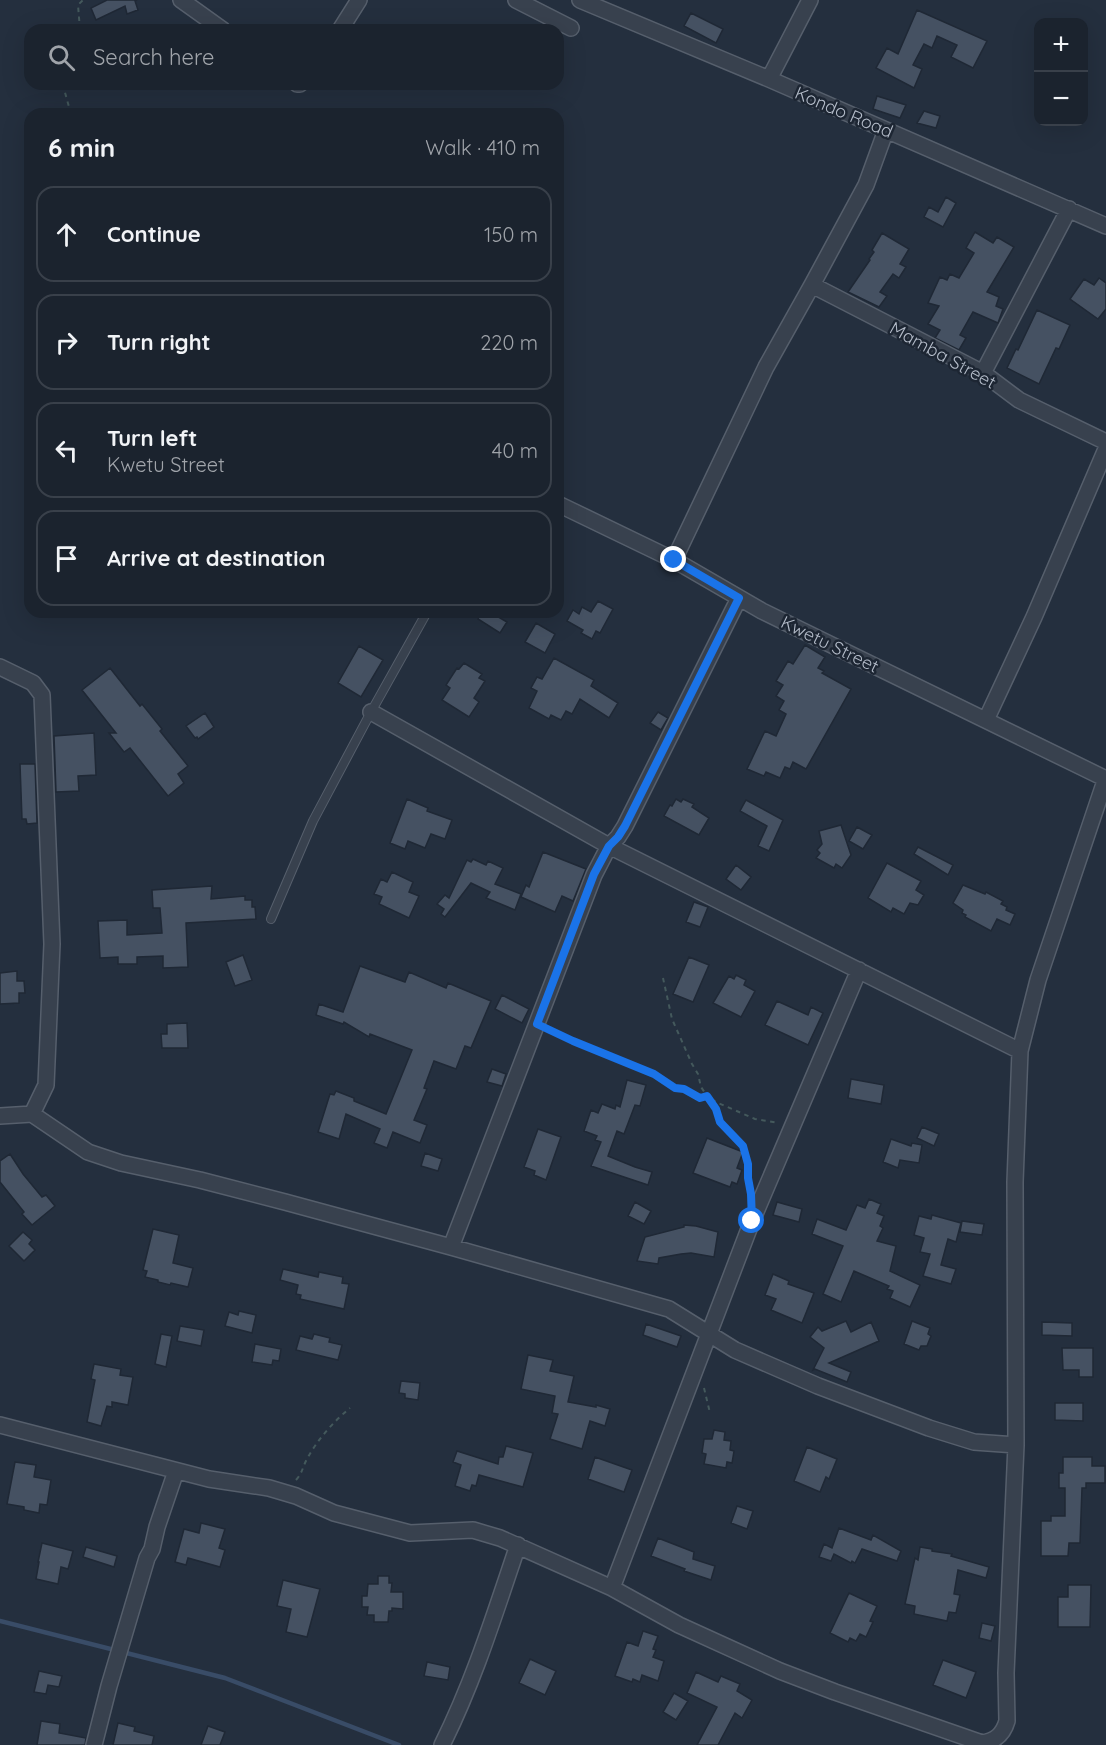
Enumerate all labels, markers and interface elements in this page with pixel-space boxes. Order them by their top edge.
map controls [1034,18,1088,126]
button: + [1034,18,1088,72]
search box [24,24,564,90]
icon: search [45,41,78,74]
text: Search here [93,43,214,71]
button: − [1034,72,1088,126]
street label: Kondo Road [791,81,897,143]
text: 6 min [48,131,115,164]
text: Walk · 410 m [425,135,540,160]
icon: ahead [50,218,83,251]
text: Continue [107,220,201,248]
text: 150 m [484,222,538,247]
street label: Mamba Street [886,316,1000,394]
icon: right [50,326,83,359]
text: Turn right [107,328,211,356]
text: 220 m [480,330,538,355]
text: Turn left [107,424,197,452]
icon: left [50,434,83,467]
text: 40 m [492,438,538,463]
text: Kwetu Street [107,452,225,477]
icon: arrive [50,542,83,575]
text: Arrive at destination [107,544,325,572]
route end [660,546,686,572]
street label: Kwetu Street [777,610,883,678]
route start [738,1207,764,1233]

